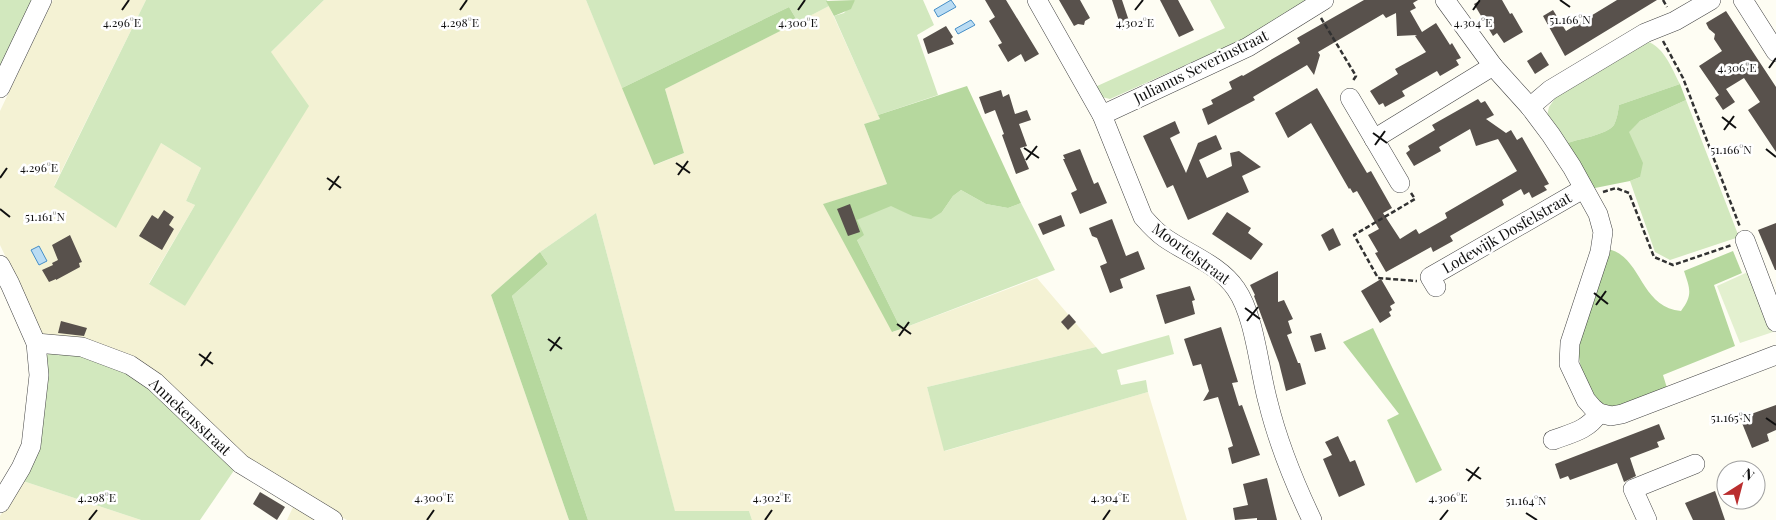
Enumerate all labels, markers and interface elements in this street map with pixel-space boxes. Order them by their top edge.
text: 51.166°N [1549,11,1591,27]
text: 4.296°E [103,14,141,30]
text: 4.298°E [441,14,479,30]
text: 4.300°E [778,14,818,30]
text: 4.302°E [1116,14,1154,30]
text: 4.304°E [1454,14,1492,30]
street label: Julianus Severinstraat [1129,25,1272,108]
text: 4.306°E [1718,59,1756,75]
text: 51.166°N [1710,141,1752,157]
text: 4.296°E [20,159,58,175]
street label: Lodewijk Dosfelstraat [1438,187,1575,277]
text: 51.161°N [25,208,65,224]
street label: Moortelstraat [1148,218,1235,289]
street label: Annekensstraat [145,372,236,460]
text: 51.165°N [1711,409,1752,425]
north arrow [1716,460,1766,510]
text: N [1739,463,1759,485]
text: 4.298°E [78,489,116,505]
text: 4.300°E [414,489,454,505]
text: 4.302°E [753,489,791,505]
text: 4.304°E [1091,489,1129,505]
text: 4.306°E [1429,489,1467,505]
text: 51.164°N [1505,492,1547,508]

